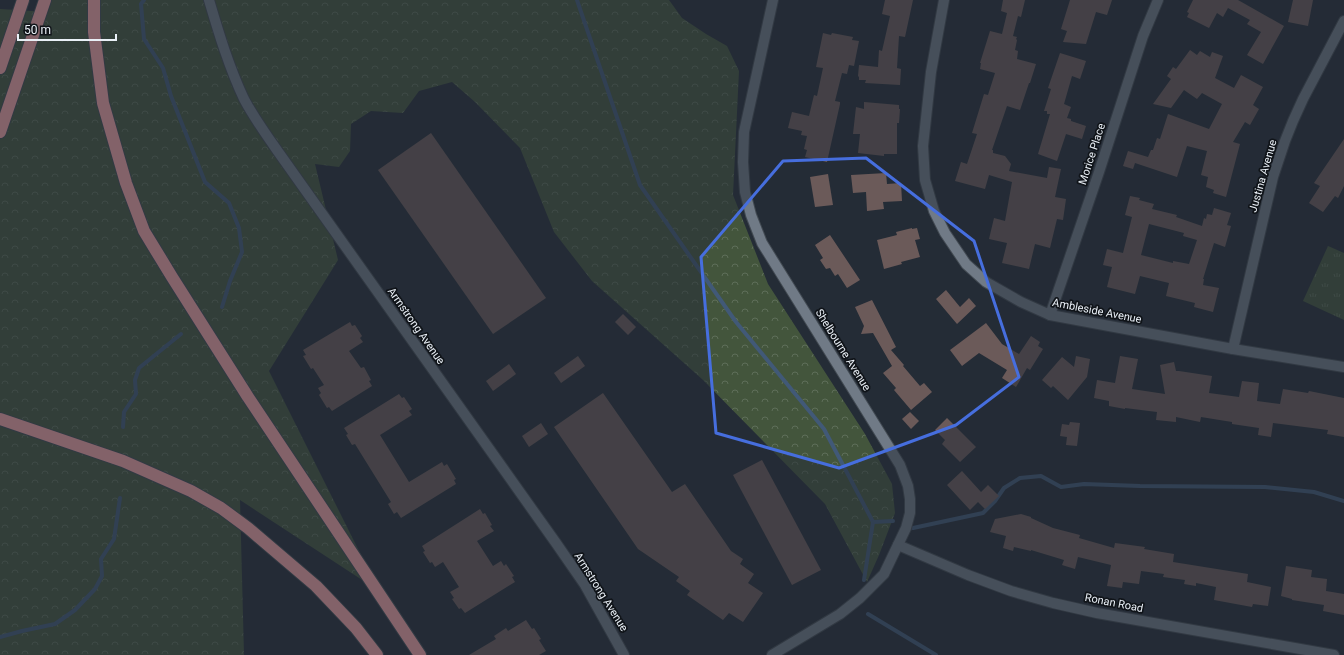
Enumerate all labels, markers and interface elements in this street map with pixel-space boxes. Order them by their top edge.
scale bar [18,16,116,42]
text: 50 m [24,23,51,37]
street label: Morice Place [1076,122,1108,186]
street label: Justina Avenue [1246,138,1280,214]
street label: Armstrong Avenue [385,285,447,367]
street label: Ambleside Avenue [1051,296,1143,326]
street label: Shelbourne Avenue [813,307,873,393]
street label: Armstrong Avenue [571,550,631,634]
street label: Ronan Road [1084,591,1144,615]

